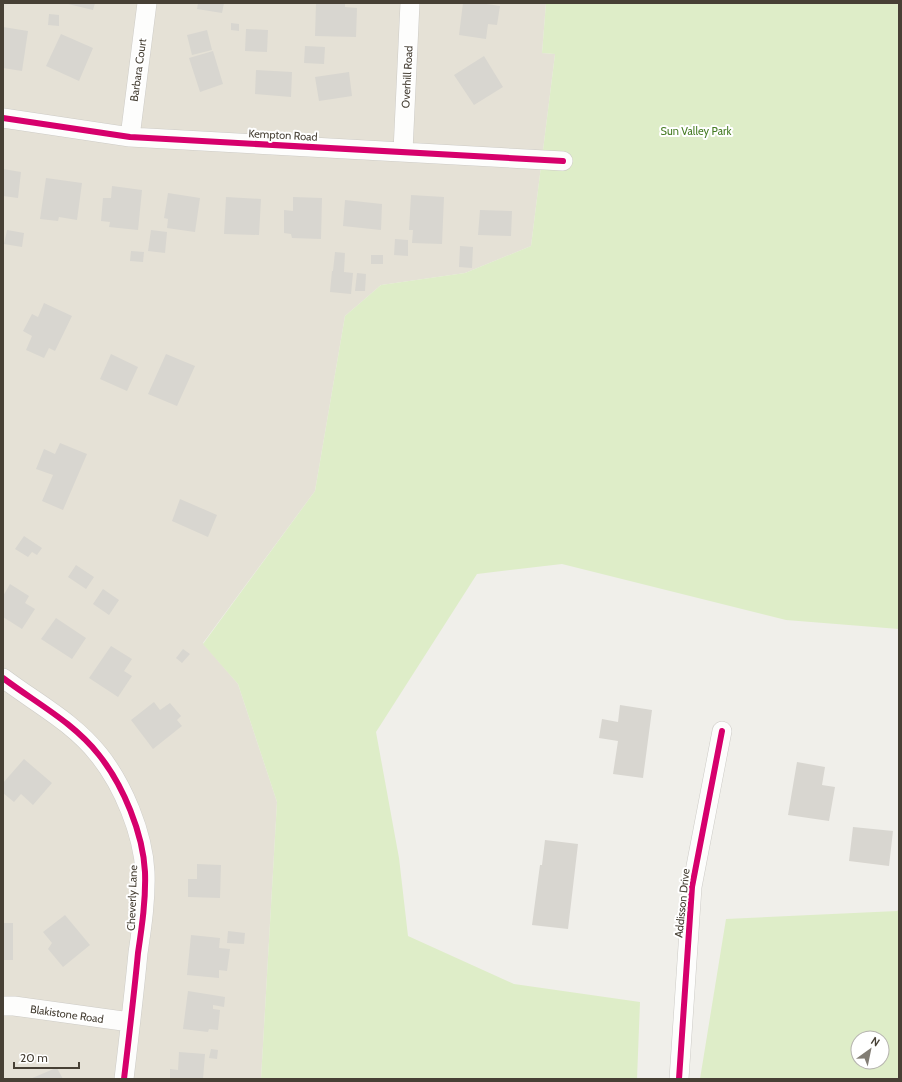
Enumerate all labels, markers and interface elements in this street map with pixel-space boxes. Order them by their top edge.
street label: Barbara Court [127,37,149,102]
street label: Overhill Road [398,45,416,109]
park label: Sun Valley Park [661,124,731,138]
street label: Kempton Road [248,126,318,144]
street label: Cheverly Lane [124,864,140,931]
street label: Addisson Drive [671,867,693,938]
street label: Blakistone Road [29,1002,105,1026]
north arrow [850,1030,890,1070]
text: N [868,1034,883,1050]
scale bar [14,1044,79,1070]
text: 20 m [20,1050,48,1065]

